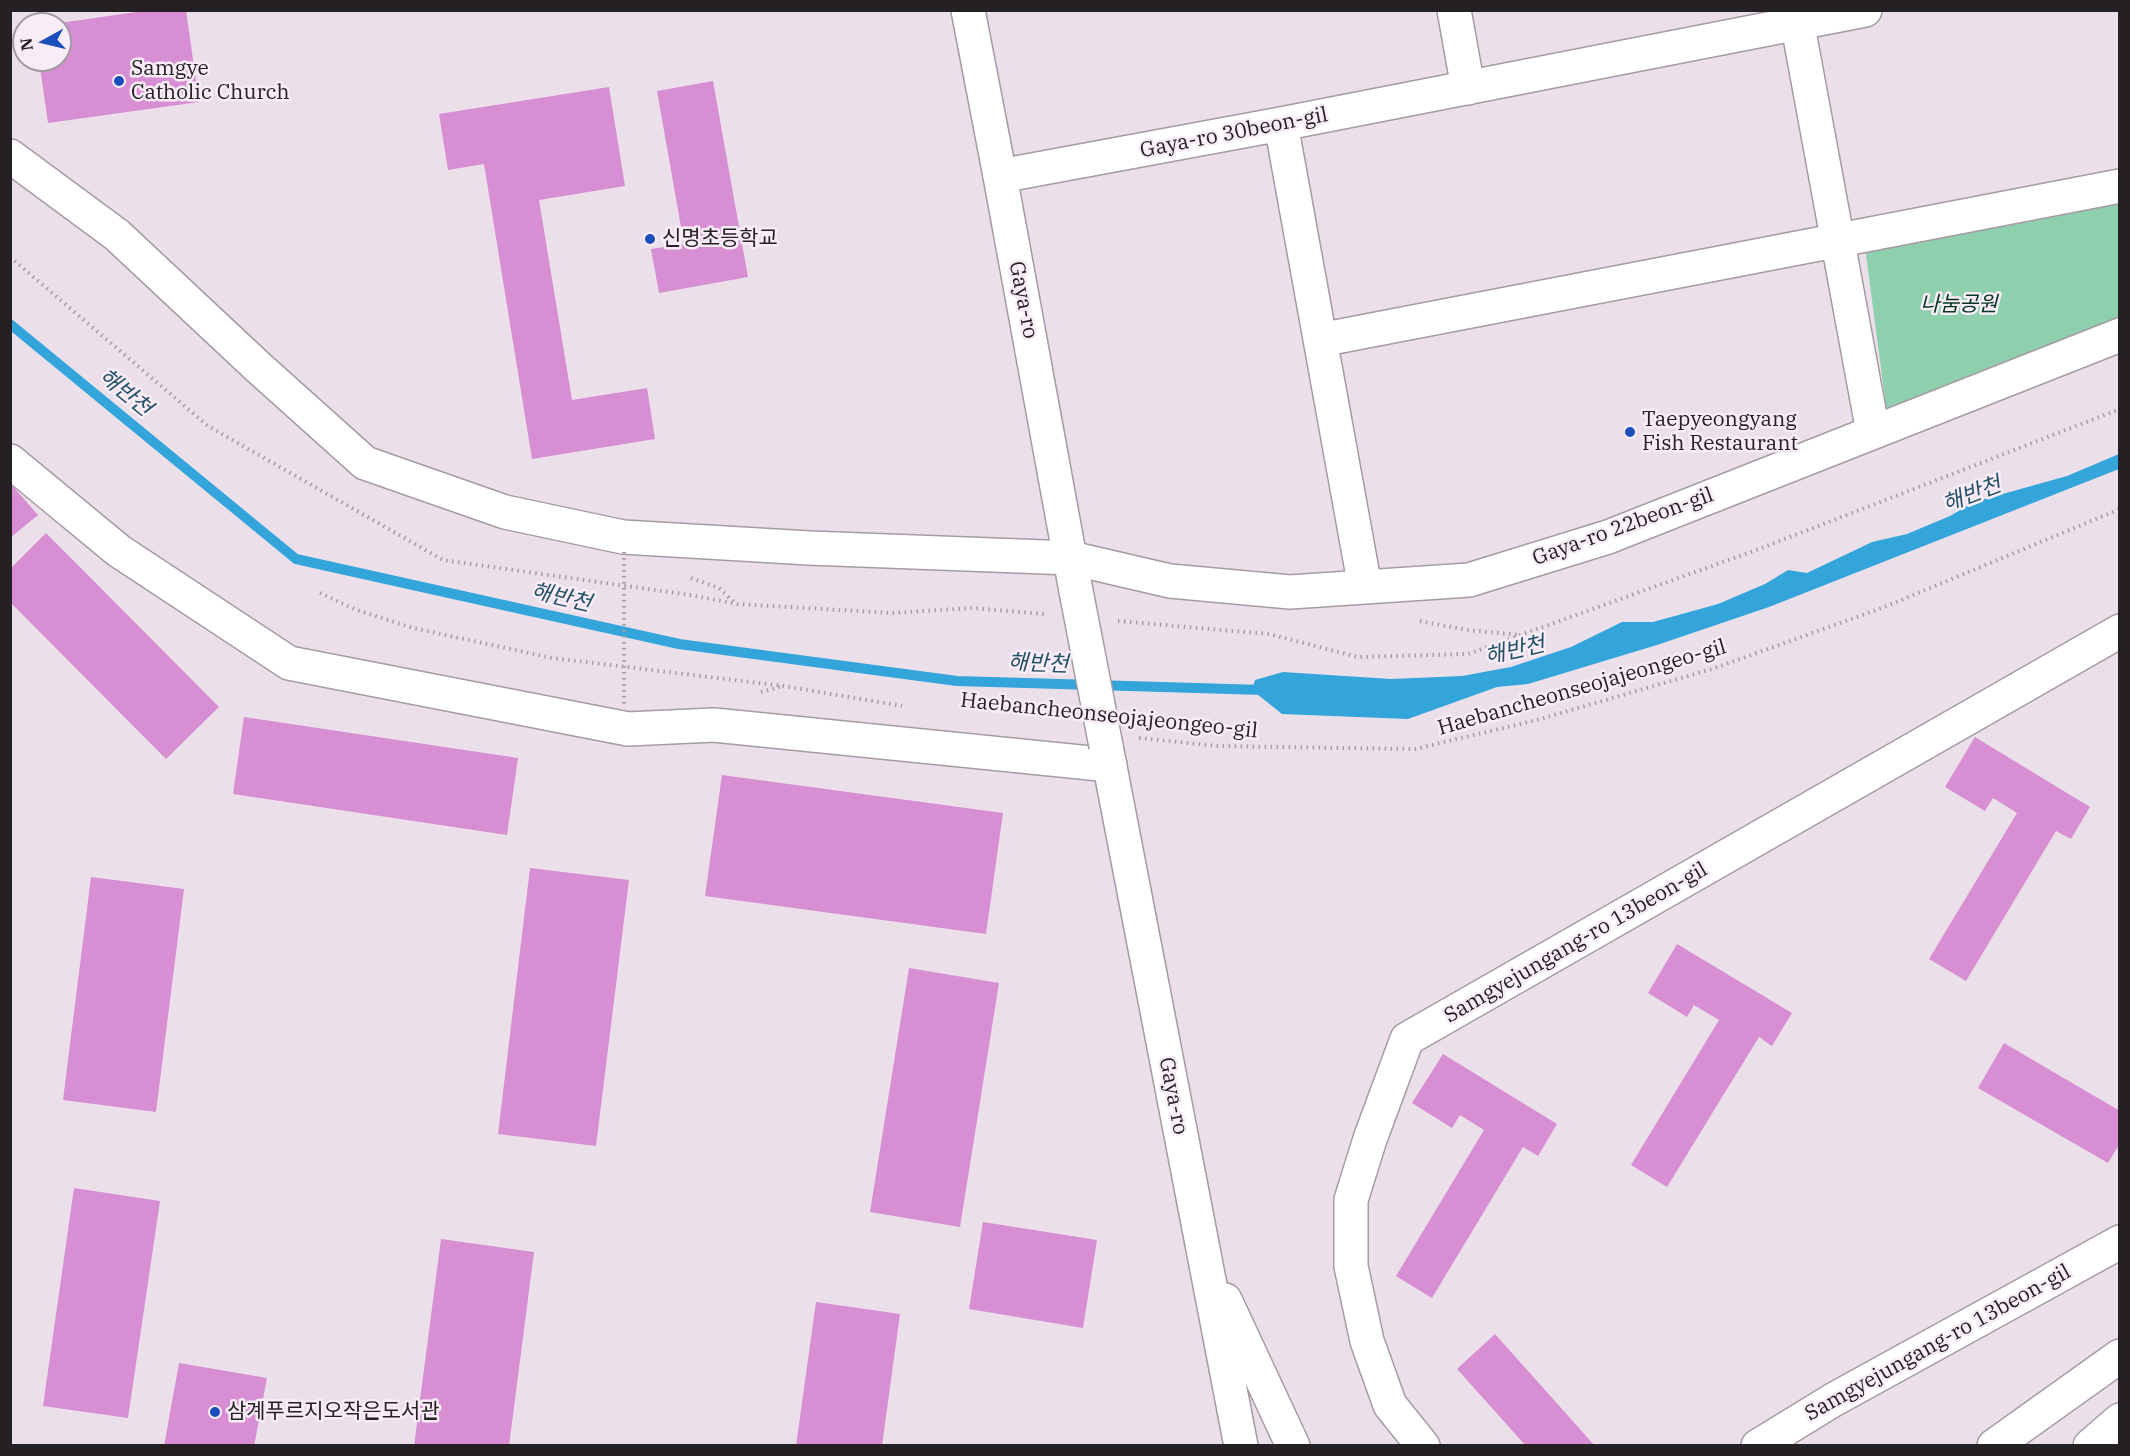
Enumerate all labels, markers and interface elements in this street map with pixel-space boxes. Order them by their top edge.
north arrow [12,12,72,72]
text: N [15,37,37,52]
place label: Samgye Catholic Church [131,56,290,106]
marker: Samgye Catholic Church [112,74,126,88]
street label: Gaya-ro 30beon-gil [1138,102,1330,164]
place label: 신명초등학교 [662,226,778,252]
marker: 신명초등학교 [643,232,657,246]
street label: Gaya-ro [1003,259,1043,341]
park label: 나눔공원 [1920,292,1998,318]
water label: 해반천 [93,364,157,422]
place label: Taepyeongyang Fish Restaurant [1642,407,1798,457]
marker: Taepyeongyang Fish Restaurant [1623,425,1637,439]
water label: 해반천 [1939,472,2005,518]
street label: Gaya-ro 22beon-gil [1529,483,1717,571]
water label: 해반천 [528,578,594,618]
water label: 해반천 [1482,631,1548,671]
street label: Haebancheonseojajeongeo-gil [1435,635,1729,741]
water label: 해반천 [1007,650,1069,678]
street label: Haebancheonseojajeongeo-gil [959,688,1259,744]
street label: Samgyejungang-ro 13beon-gil [1440,857,1712,1029]
street label: Gaya-ro [1153,1055,1193,1137]
street label: Samgyejungang-ro 13beon-gil [1801,1259,2075,1427]
place label: 삼계푸르지오작은도서관 [227,1399,440,1425]
marker: 삼계푸르지오작은도서관 [208,1405,222,1419]

